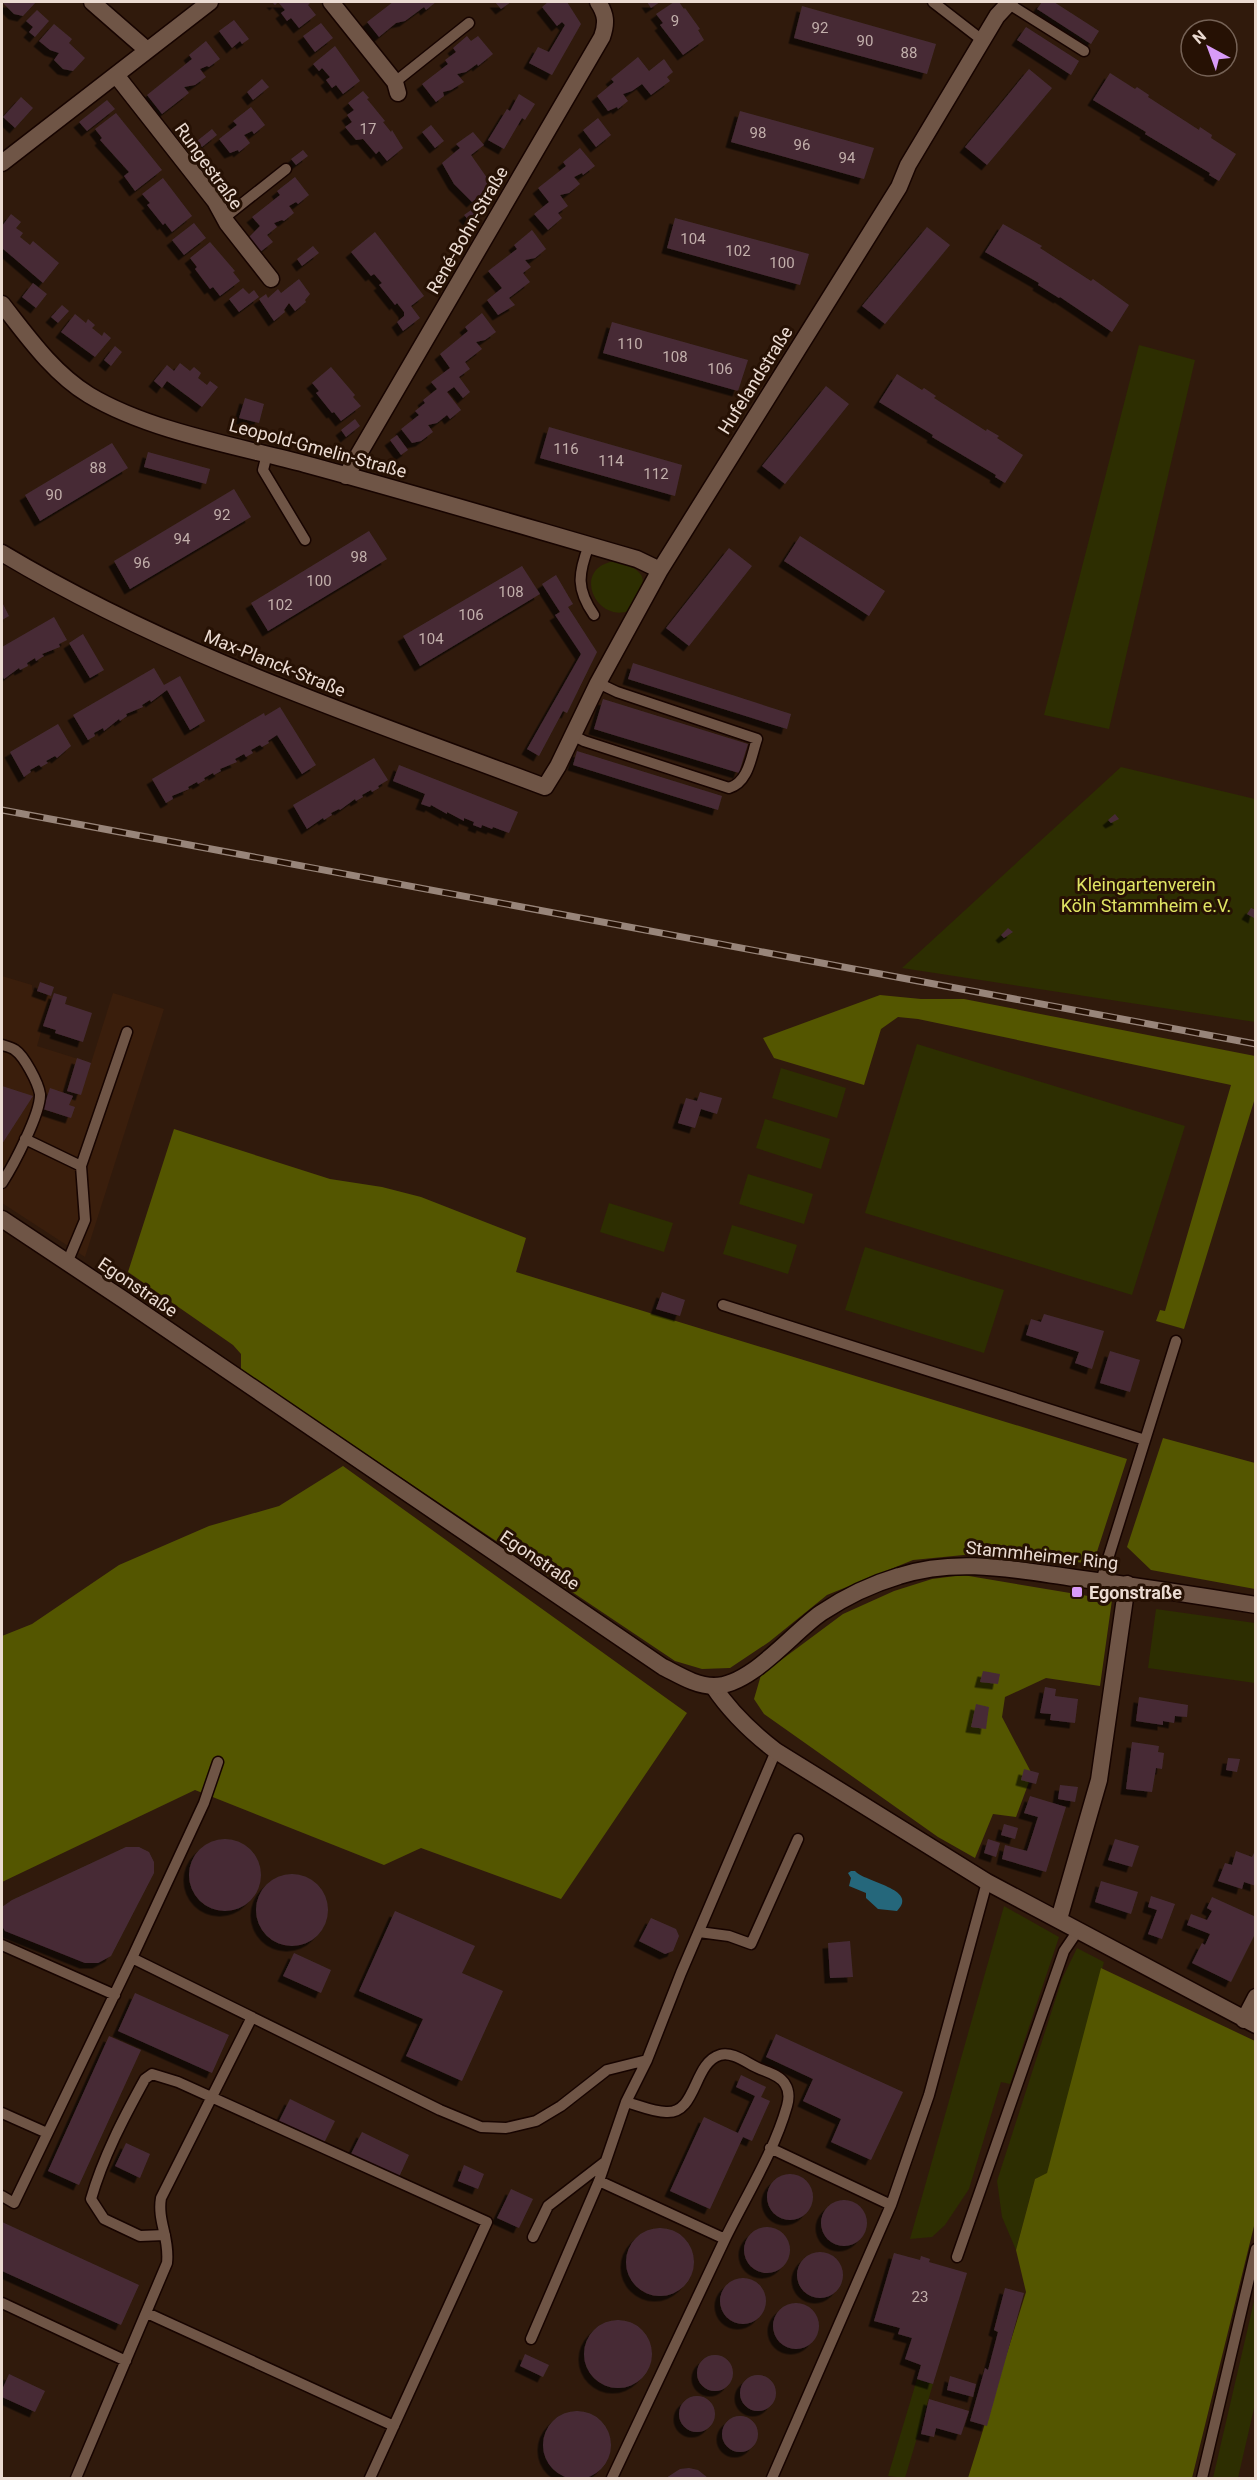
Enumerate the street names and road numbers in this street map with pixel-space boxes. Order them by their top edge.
street label: Rungestraße [171,119,247,213]
street label: René-Bohn-Straße [422,162,512,298]
street label: Hufelandstraße [713,322,797,438]
street label: Leopold-Gmelin-Straße [227,414,409,482]
street label: Max-Planck-Straße [201,625,349,701]
street label: Egonstraße [94,1253,182,1321]
street label: Egonstraße [496,1526,584,1594]
street label: Stammheimer Ring [965,1537,1119,1573]

